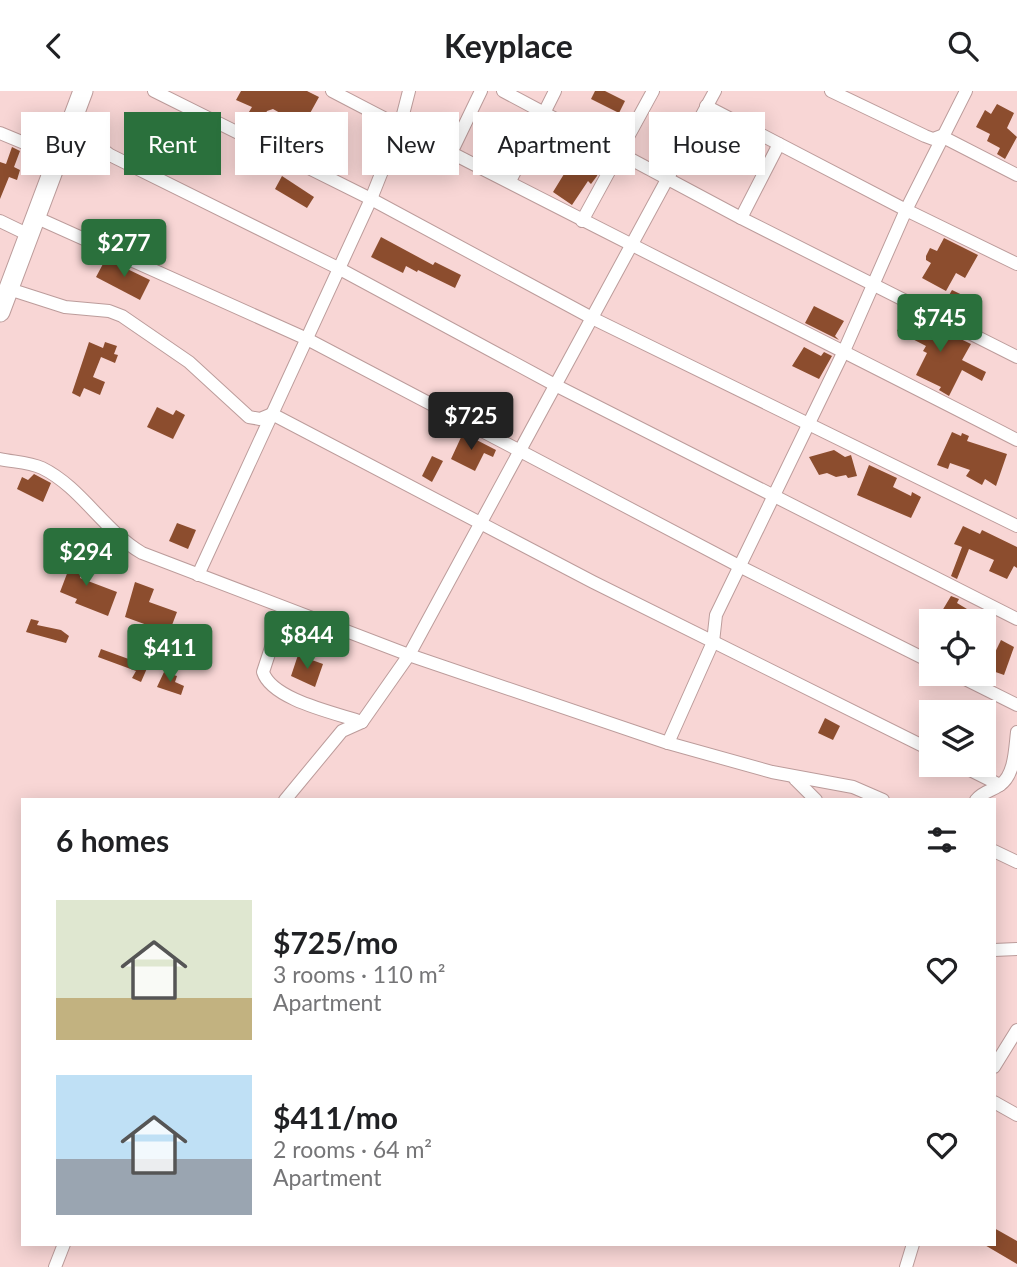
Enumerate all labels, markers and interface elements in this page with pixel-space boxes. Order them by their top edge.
text: Keyplace [444,26,573,65]
icon: back [35,27,73,65]
icon: search [944,27,982,65]
chip: Buy [21,112,110,175]
chip: Rent [124,112,221,175]
chip: Filters [235,112,348,175]
chip: New [362,112,459,175]
chip: Apartment [473,112,635,175]
chip: House [649,112,765,175]
pin: $277 [83,219,165,279]
text: $277 [97,228,151,256]
pin: $745 [899,295,981,354]
text: $745 [913,303,967,331]
pin: $725 [430,393,512,452]
text: $725 [444,401,498,429]
pin: $294 [45,529,127,588]
text: $294 [59,537,113,565]
map controls [919,609,996,777]
button: locate [919,609,996,686]
pin: $844 [266,611,348,671]
text: $844 [280,620,334,648]
pin: $411 [129,625,211,684]
text: $411 [143,633,197,661]
button: layers [919,700,996,777]
icon: filters [923,821,961,859]
text: 6 homes [56,822,169,858]
text: $725/mo [273,924,398,960]
icon: home [112,928,196,1012]
icon: heart [923,951,961,989]
text: 3 rooms · 110 m² [273,960,445,988]
text: Apartment [273,988,381,1016]
text: $411/mo [273,1099,398,1135]
icon: home [112,1103,196,1187]
icon: heart [923,1126,961,1164]
text: 2 rooms · 64 m² [273,1135,432,1163]
text: Apartment [273,1163,381,1191]

